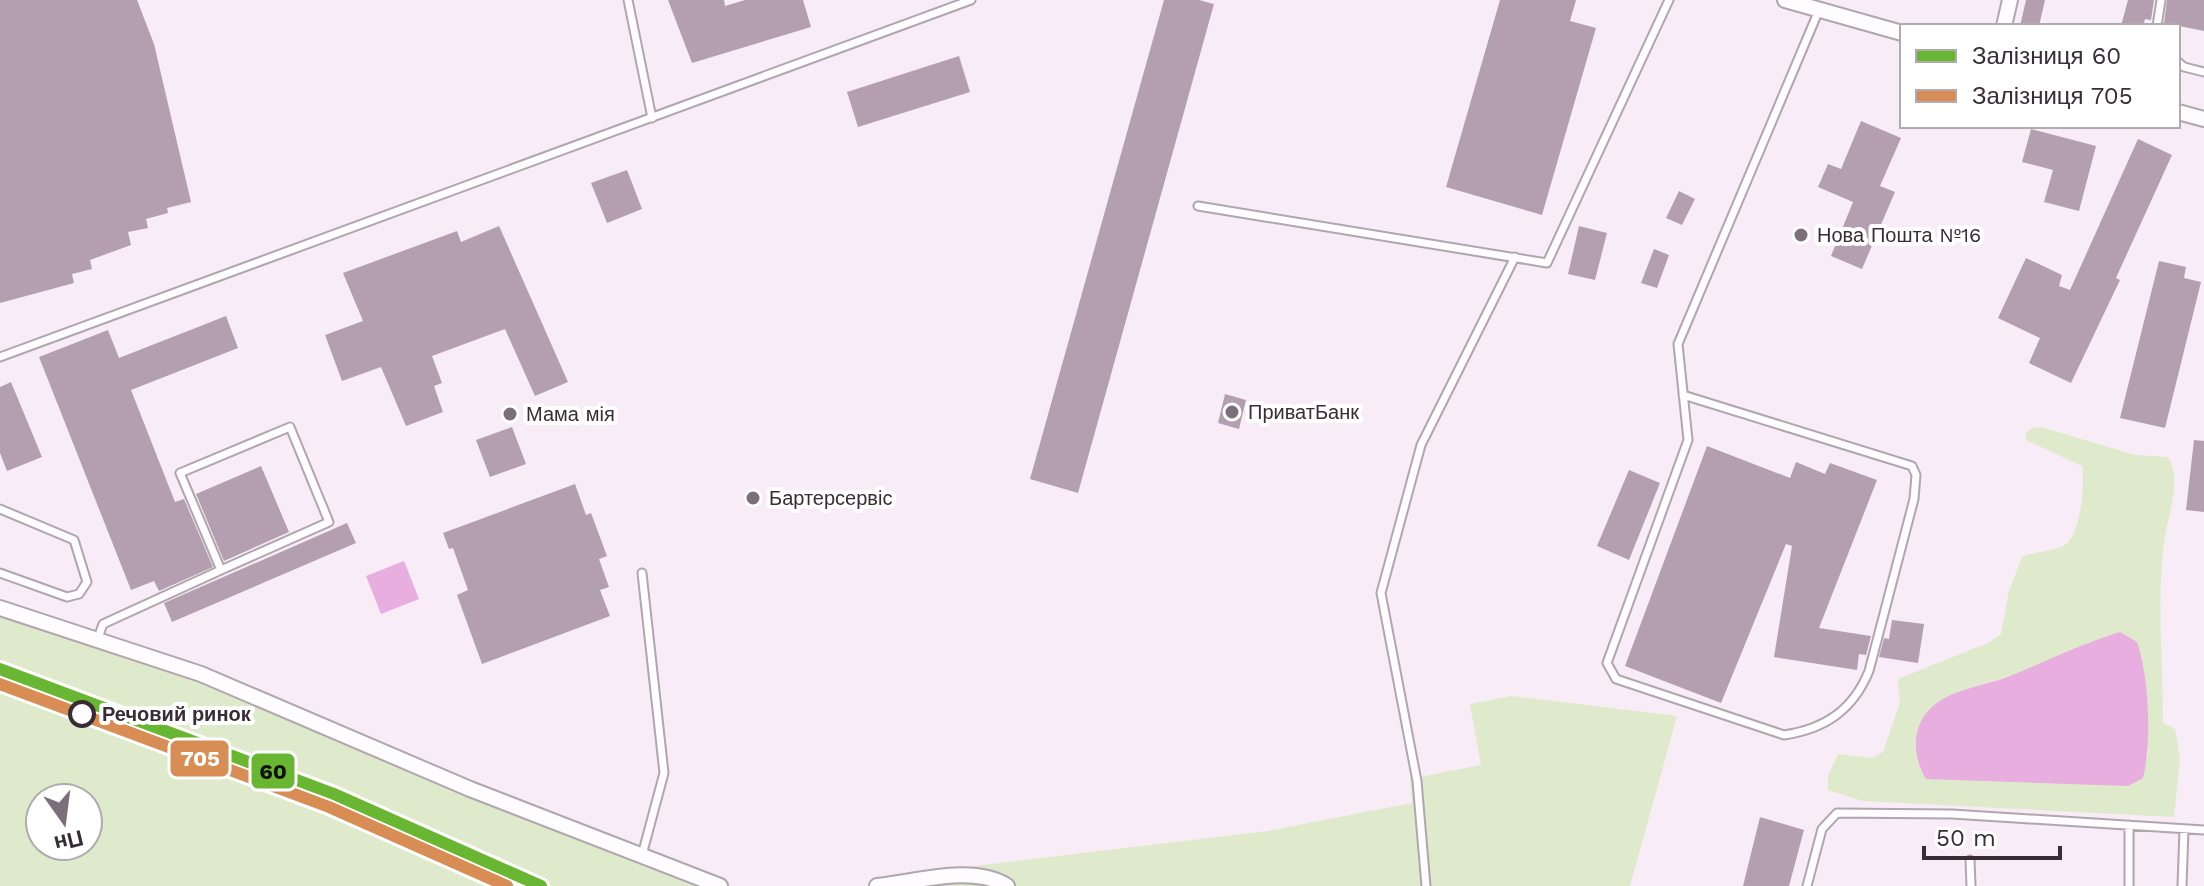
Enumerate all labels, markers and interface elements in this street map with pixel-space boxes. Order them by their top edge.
legend [1900,24,2180,128]
text: Залізниця 60 [1972,42,2121,70]
text: Залізниця 705 [1972,82,2133,110]
place label: Нова Пошта №16 [1817,223,1981,247]
marker: Нова Пошта №16 [1792,226,1810,244]
place label: ПриватБанк [1248,400,1359,424]
place label: Мама мія [526,402,615,426]
marker: ПриватБанк [1223,403,1241,421]
marker: Мама мія [501,405,519,423]
place label: Бартерсервіс [769,486,892,510]
marker: Бартерсервіс [744,489,762,507]
marker: Речовий ринок [69,701,95,727]
place label: Речовий ринок [102,702,252,726]
line badge: 705 [169,739,230,778]
text: 705 [180,746,220,771]
line badge: 60 [250,752,296,790]
text: 60 [259,759,287,784]
north arrow [24,782,104,862]
scale bar [1924,810,2060,860]
text: 50 m [1936,824,1996,852]
text: Пн [52,825,86,857]

